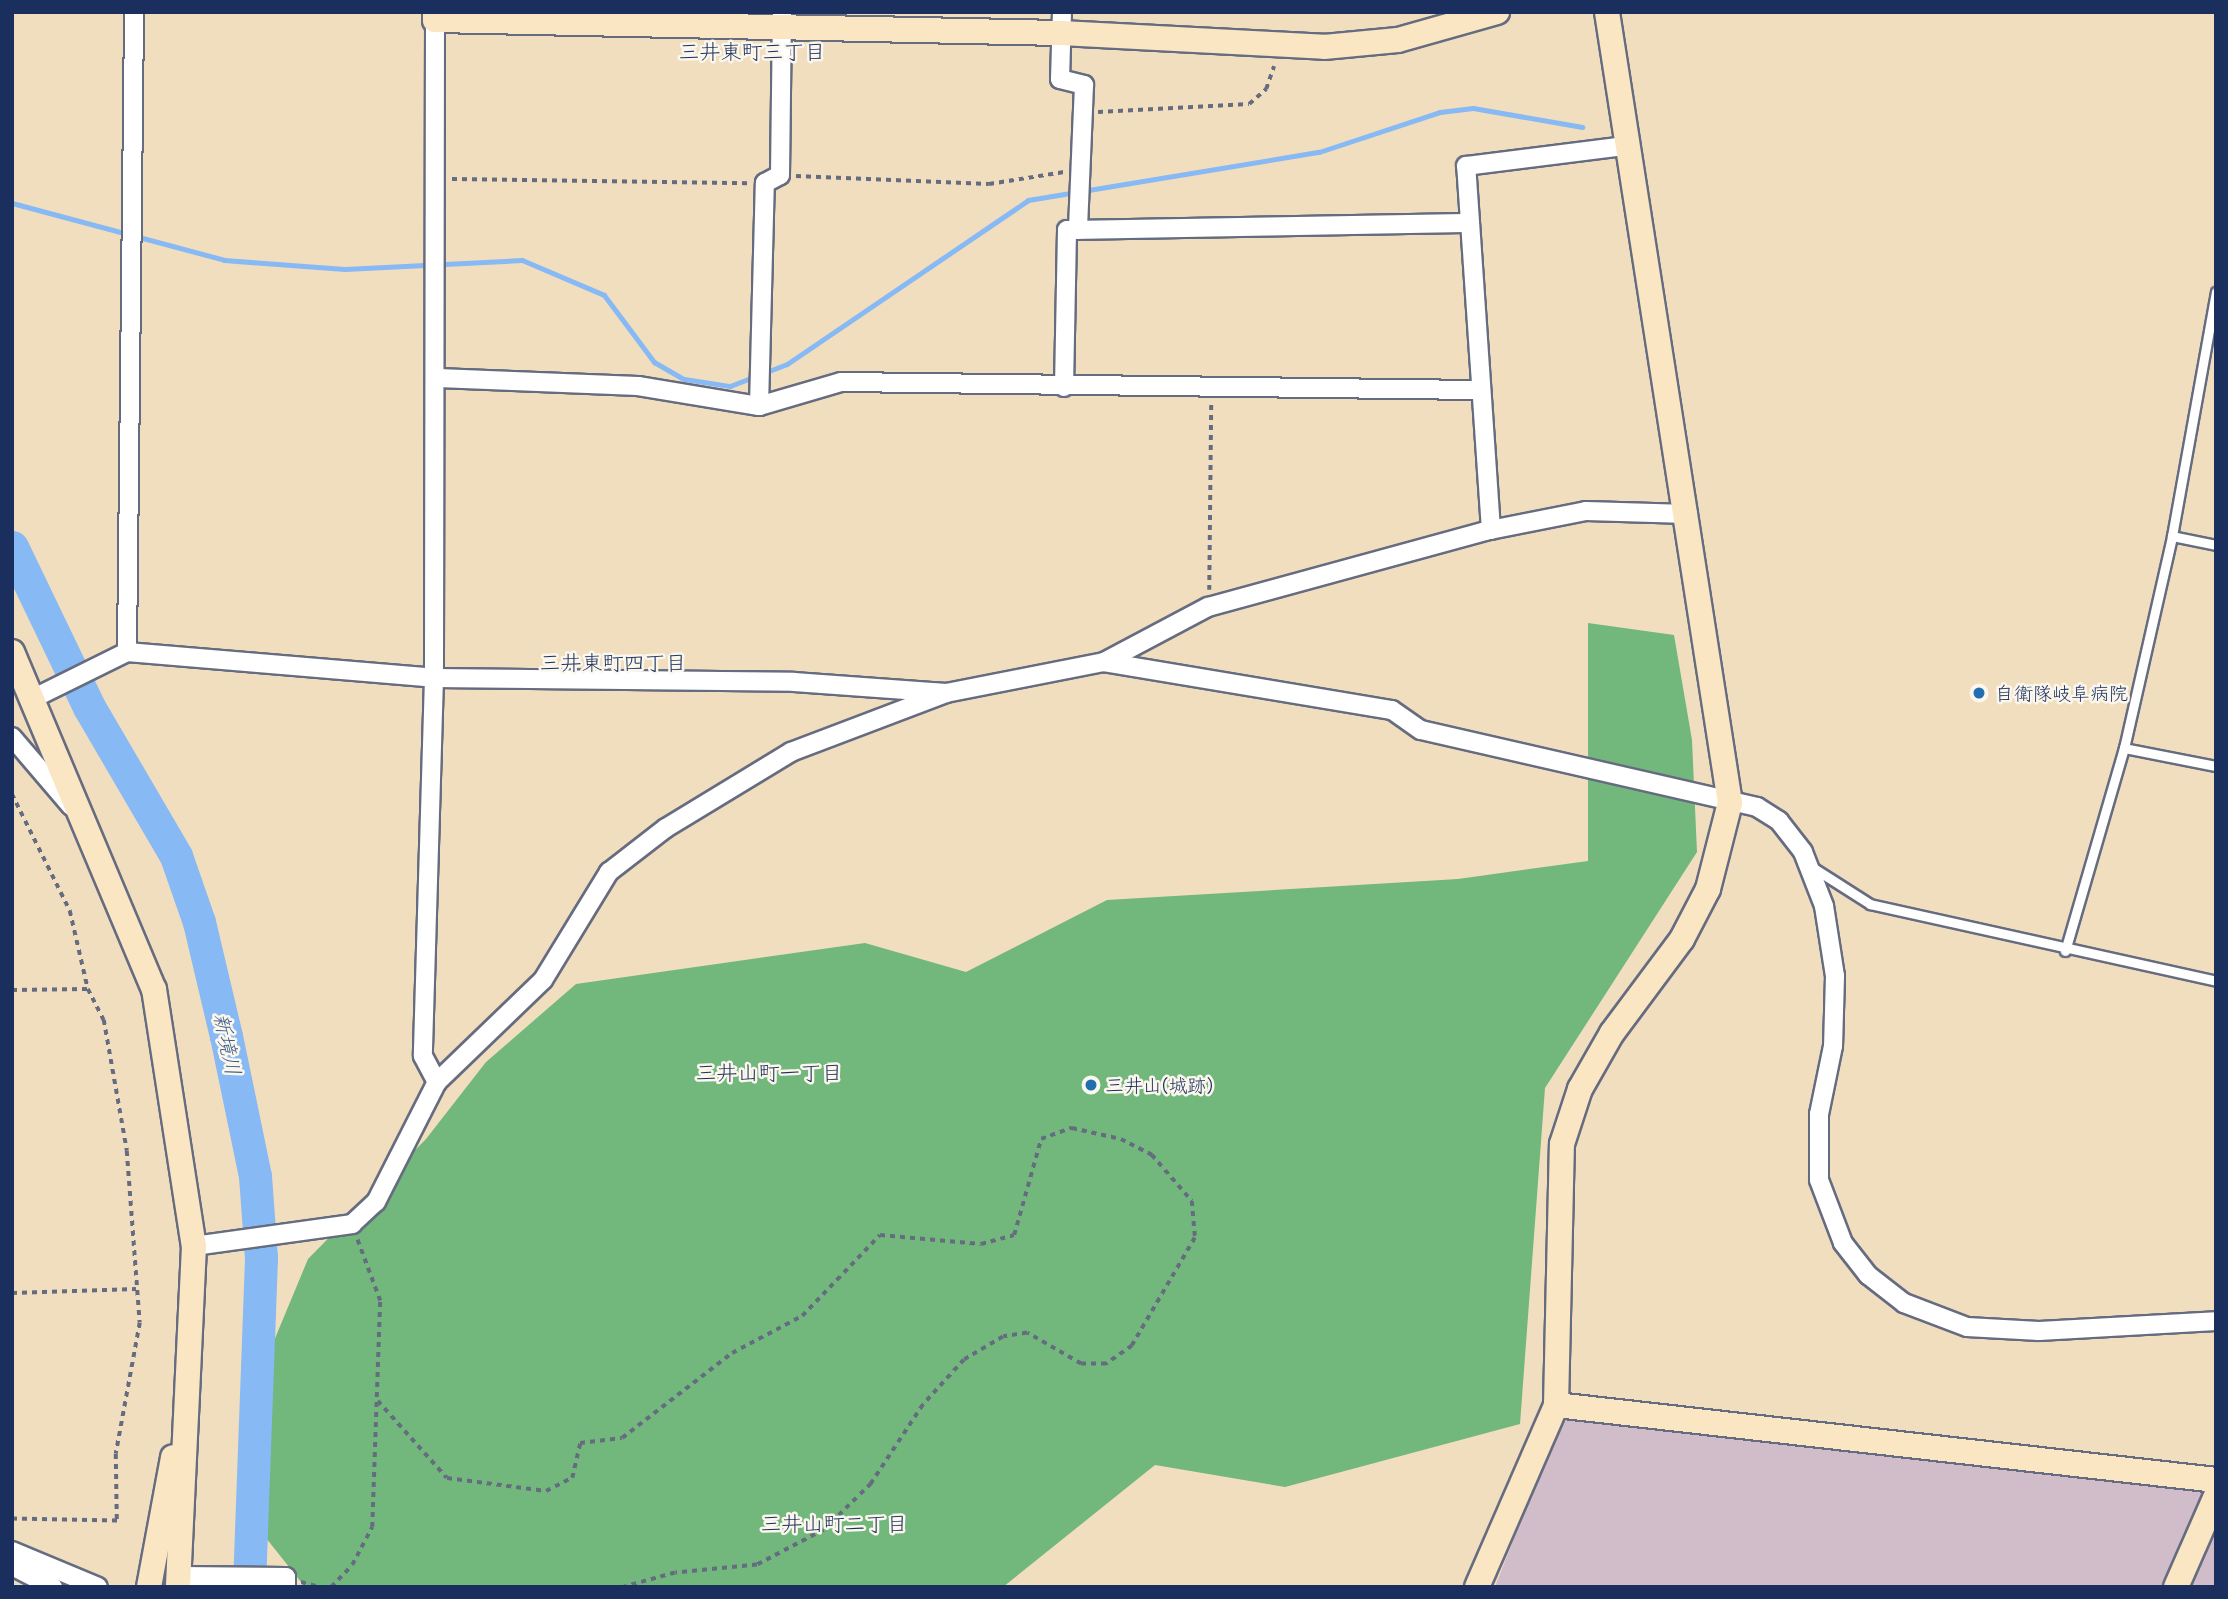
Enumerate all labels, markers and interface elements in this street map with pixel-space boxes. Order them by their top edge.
district label: 三井東町三丁目 [679,38,825,64]
district label: 三井東町四丁目 [540,649,686,675]
place label: 自衛隊岐阜病院 [1995,682,2128,704]
marker: 自衛隊岐阜病院 [1969,683,1989,703]
water label: 新境川 [209,1011,247,1077]
district label: 三井山町一丁目 [696,1059,842,1085]
place label: 三井山(城跡) [1105,1074,1213,1096]
marker: 三井山(城跡) [1083,1077,1099,1093]
district label: 三井山町二丁目 [761,1510,907,1536]

